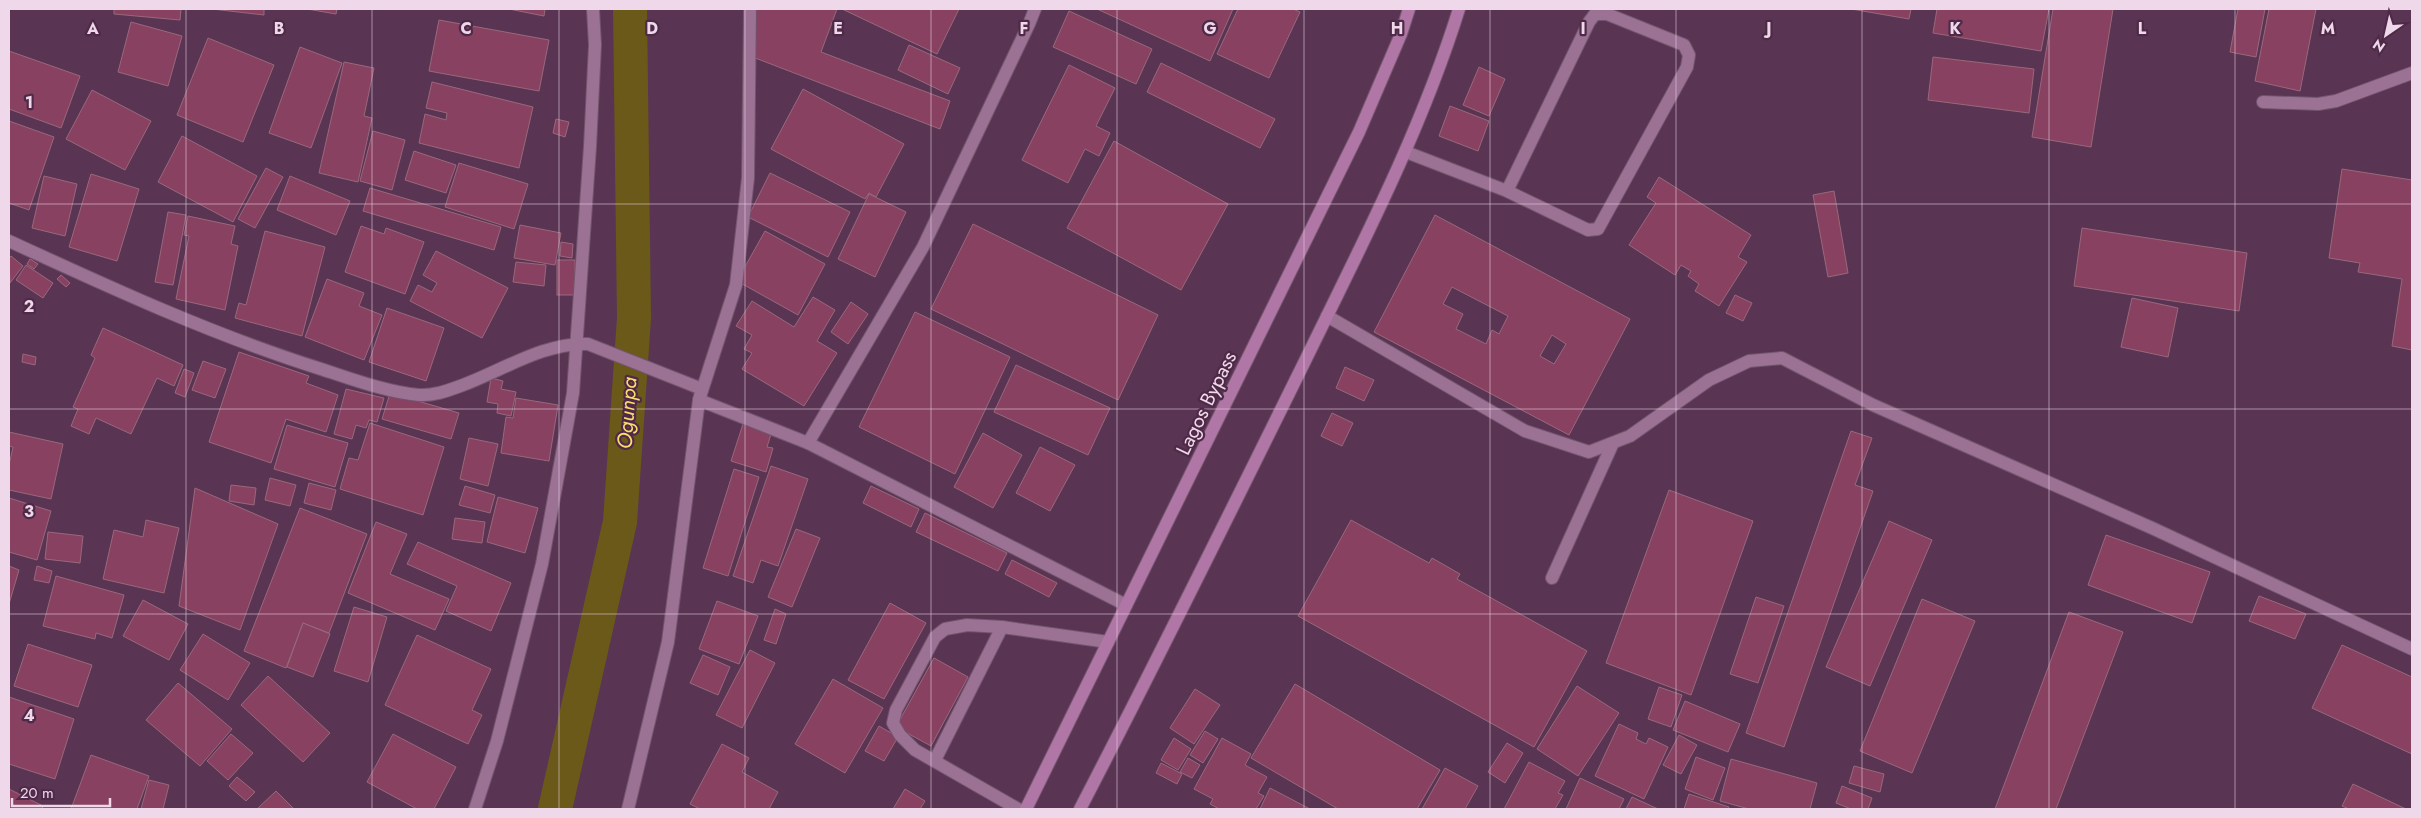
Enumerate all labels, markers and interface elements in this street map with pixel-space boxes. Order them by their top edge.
north arrow [2361,10,2411,60]
text: A [86,17,99,40]
text: B [274,17,284,40]
text: C [460,17,472,40]
text: D [646,17,658,40]
text: E [833,17,843,40]
text: F [1020,17,1028,40]
text: G [1203,17,1217,40]
text: H [1391,17,1403,40]
text: I [1580,17,1586,40]
text: J [1763,17,1772,40]
text: K [1949,17,1961,40]
text: L [2138,17,2147,40]
text: M [2321,17,2335,40]
text: N [2369,34,2389,57]
text: 1 [25,91,33,114]
text: 2 [24,295,34,318]
street label: Lagos Bypass [1169,346,1244,460]
water label: Ogunpa [610,375,645,450]
text: 3 [24,500,34,523]
text: 4 [23,704,35,727]
scale bar [12,776,110,808]
text: 20 m [20,782,54,804]

